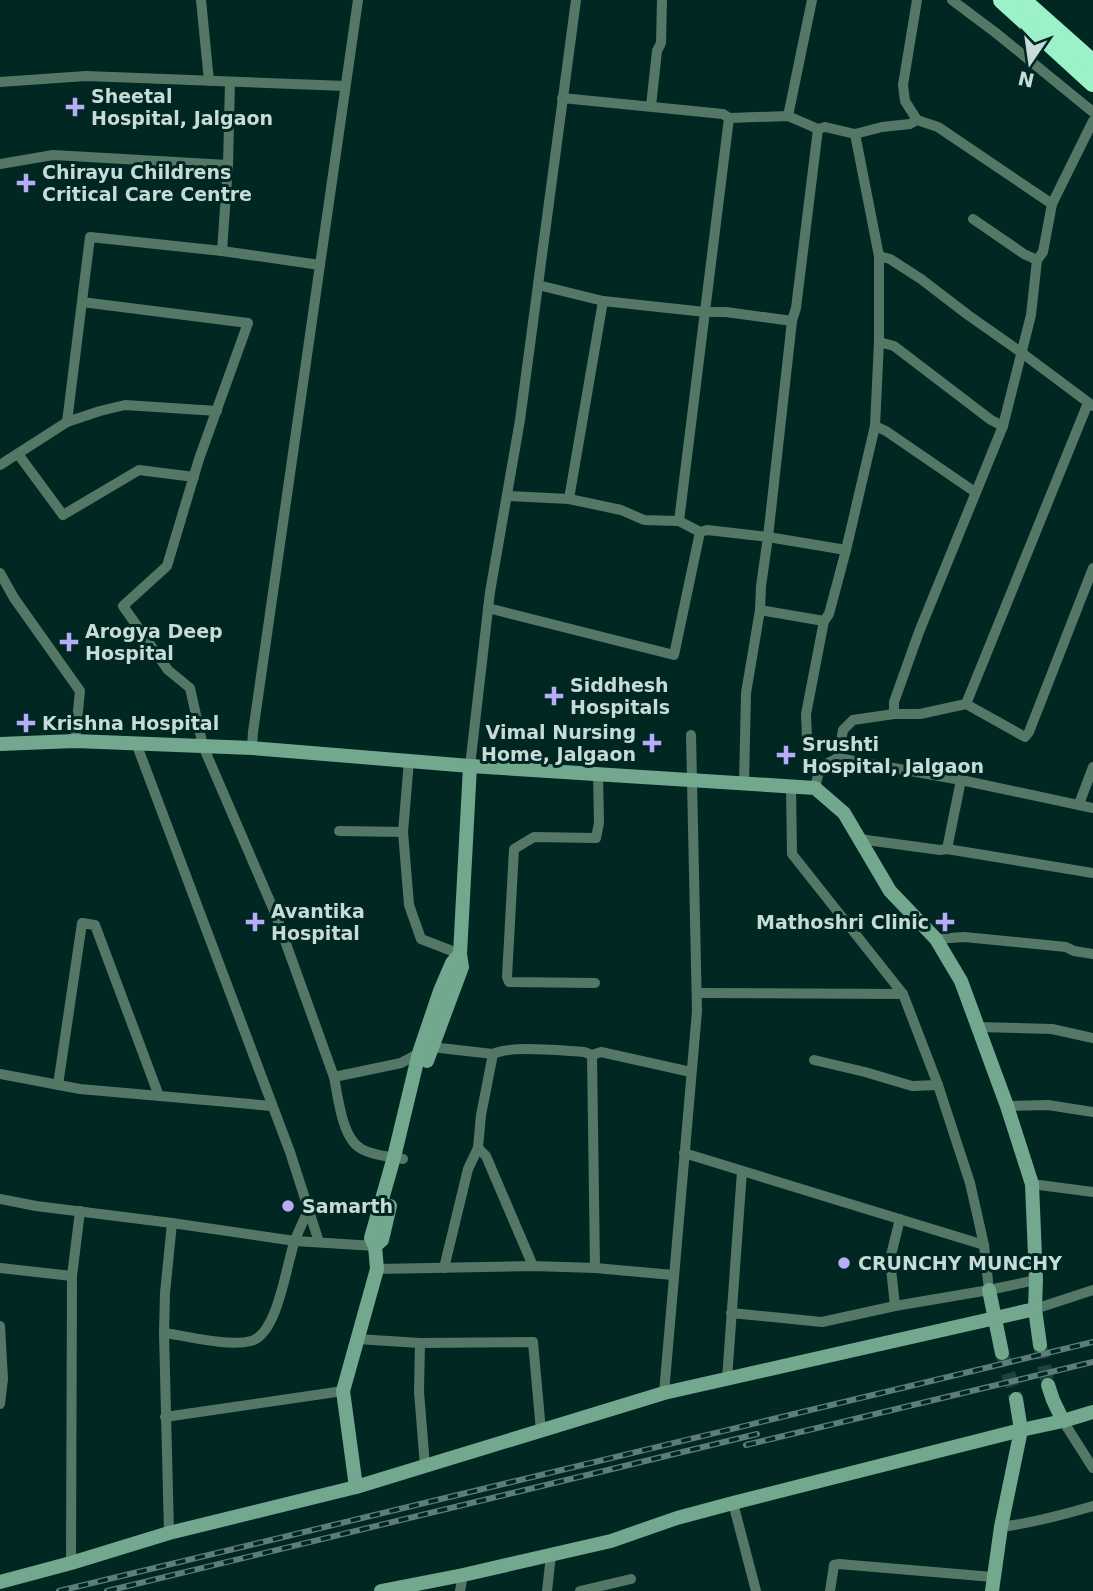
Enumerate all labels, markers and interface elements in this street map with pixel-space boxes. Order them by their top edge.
north arrow [995,28,1065,98]
text: N [1016,67,1036,92]
place label: Sheetal Hospital, Jalgaon [91,85,273,129]
marker: Sheetal Hospital, Jalgaon [65,97,85,117]
place label: Chirayu Childrens Critical Care Centre [42,161,252,205]
marker: Chirayu Childrens Critical Care Centre [16,173,36,193]
place label: Arogya Deep Hospital [85,620,223,664]
marker: Arogya Deep Hospital [59,632,79,652]
place label: Siddhesh Hospitals [570,674,670,718]
marker: Siddhesh Hospitals [544,686,564,706]
place label: Krishna Hospital [42,712,219,734]
marker: Krishna Hospital [16,713,36,733]
place label: Vimal Nursing Home, Jalgaon [481,721,636,765]
marker: Vimal Nursing Home, Jalgaon [642,733,662,753]
place label: Srushti Hospital, Jalgaon [802,733,984,777]
marker: Srushti Hospital, Jalgaon [776,745,796,765]
place label: Avantika Hospital [271,900,365,944]
place label: Mathoshri Clinic [756,911,929,933]
marker: Avantika Hospital [245,912,265,932]
marker: Mathoshri Clinic [935,912,955,932]
place label: Samarth [302,1195,393,1217]
marker: Samarth [280,1198,296,1214]
place label: CRUNCHY MUNCHY [858,1252,1062,1274]
marker: CRUNCHY MUNCHY [836,1255,852,1271]

